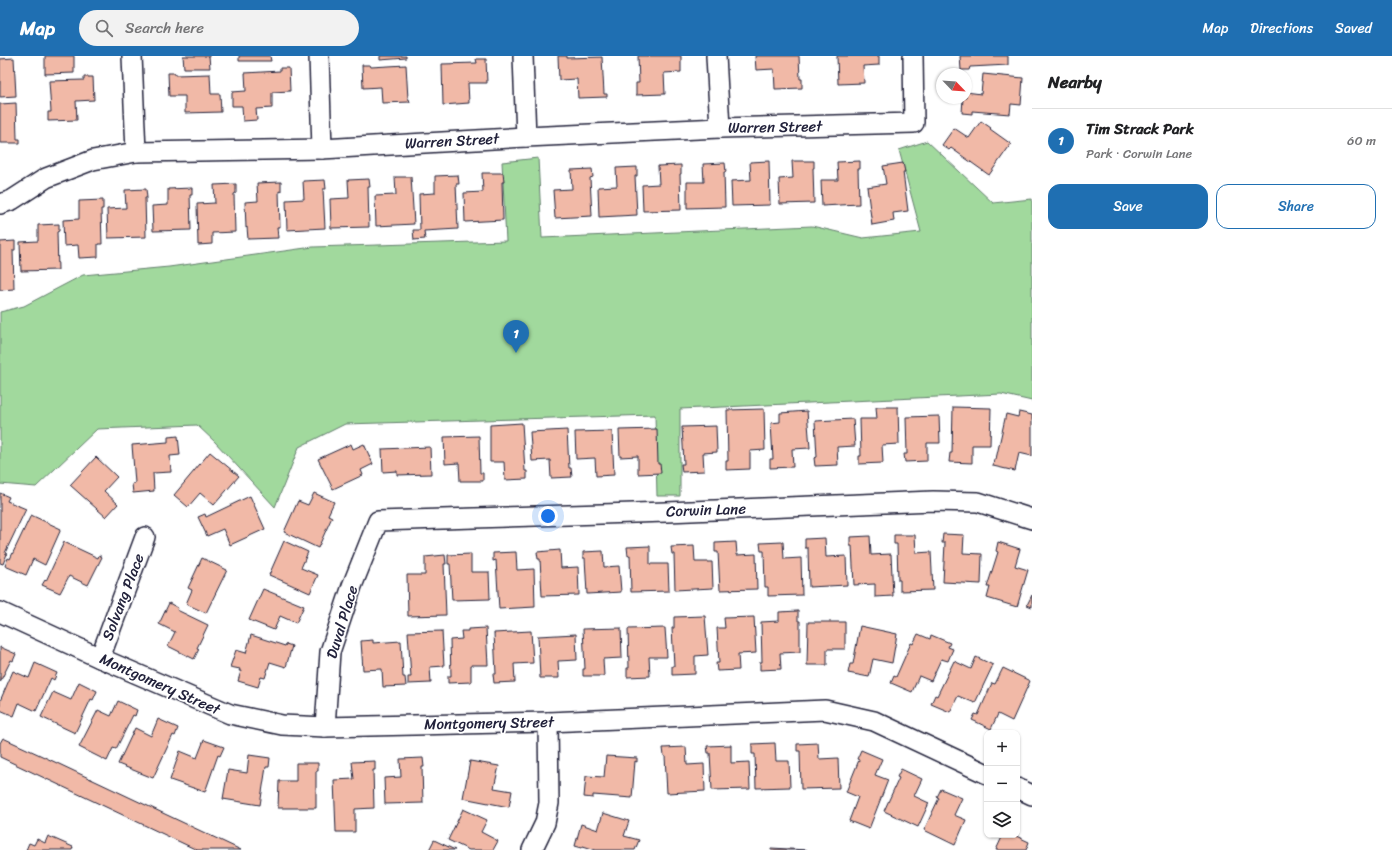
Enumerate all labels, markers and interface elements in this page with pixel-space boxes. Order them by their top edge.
search box [79,10,359,46]
text: Map [20,12,55,45]
text: Search here [125,15,204,41]
text: Map [1202,16,1228,41]
text: Directions [1250,16,1313,41]
text: Saved [1335,16,1372,41]
icon: search [93,17,115,39]
text: Nearby [1048,67,1102,97]
north arrow [936,68,972,104]
street label: Warren Street [728,113,823,141]
text: Tim Strack Park [1086,116,1194,142]
street label: Warren Street [404,126,501,156]
text: 1 [1058,129,1064,152]
text: 60 m [1347,129,1376,152]
text: Park · Corwin Lane [1086,142,1192,165]
button: Save [1048,184,1208,229]
button: Share [1216,184,1376,229]
pin: 1 [503,320,529,353]
street label: Corwin Lane [666,496,747,524]
your location [538,506,558,526]
street label: Solvang Place [94,549,152,644]
street label: Duval Place [319,582,366,662]
street label: Montgomery Street [95,646,225,723]
street label: Montgomery Street [424,709,555,737]
map controls [984,730,1020,838]
button: + [984,730,1020,766]
button: − [984,766,1020,802]
button: layers [984,802,1020,838]

